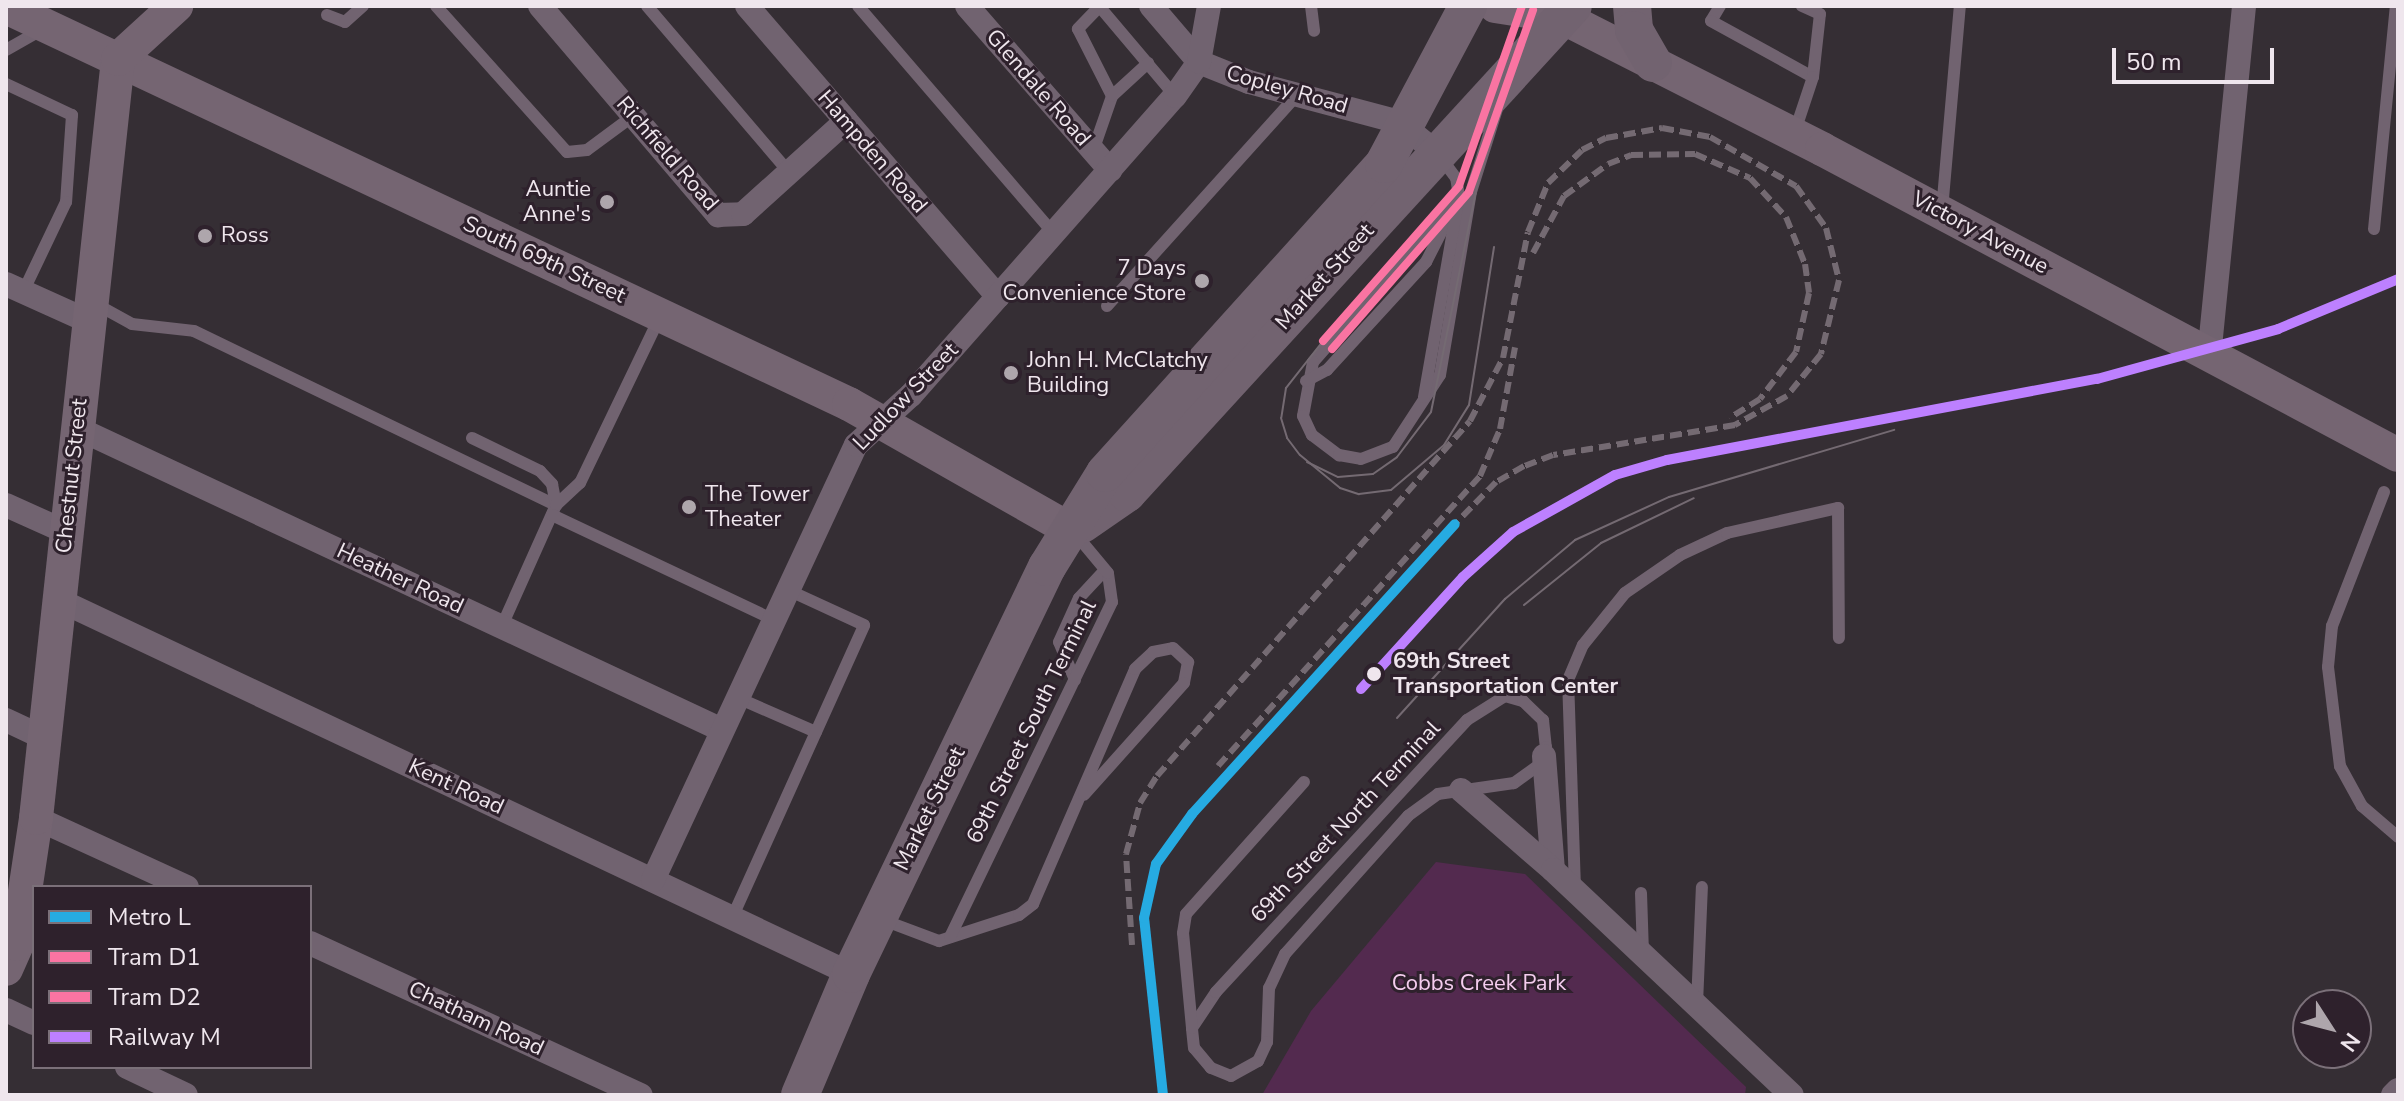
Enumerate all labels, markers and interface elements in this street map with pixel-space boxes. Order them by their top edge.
street label: Glendale Road [980,24,1096,152]
scale bar [2116,32,2278,82]
text: 50 m [2126,46,2182,78]
street label: Copley Road [1223,60,1351,120]
street label: Hampden Road [812,85,932,219]
street label: Richfield Road [610,92,724,216]
place label: Auntie Anne's [523,176,591,228]
street label: Victory Avenue [1907,186,2053,280]
marker: Auntie Anne's [598,193,616,211]
street label: South 69th Street [459,211,629,309]
street label: Market Street [1270,218,1380,336]
place label: Ross [221,223,269,249]
marker: Ross [196,227,214,245]
place label: 7 Days Convenience Store [1003,255,1186,306]
marker: 7 Days Convenience Store [1193,272,1211,290]
street label: Ludlow Street [848,338,964,456]
place label: John H. McClatchy Building [1027,347,1208,398]
marker: John H. McClatchy Building [1002,364,1020,382]
street label: Chestnut Street [51,397,93,555]
place label: The Tower Theater [705,481,810,532]
marker: The Tower Theater [680,498,698,516]
street label: Heather Road [332,538,468,620]
street label: 69th Street South Terminal [961,596,1103,848]
place label: 69th Street Transportation Center [1393,648,1618,700]
marker: 69th Street Transportation Center [1362,662,1386,686]
street label: 69th Street North Terminal [1245,716,1447,928]
street label: Market Street [889,743,971,875]
street label: Kent Road [404,753,508,821]
legend [32,885,312,1069]
text: Metro L [108,901,191,933]
text: Tram D1 [108,941,201,973]
park label: Cobbs Creek Park [1392,971,1566,997]
street label: Chatham Road [404,976,548,1062]
text: Tram D2 [108,981,201,1013]
north arrow [2292,989,2372,1069]
text: Railway M [108,1021,221,1053]
text: N [2333,1026,2367,1057]

